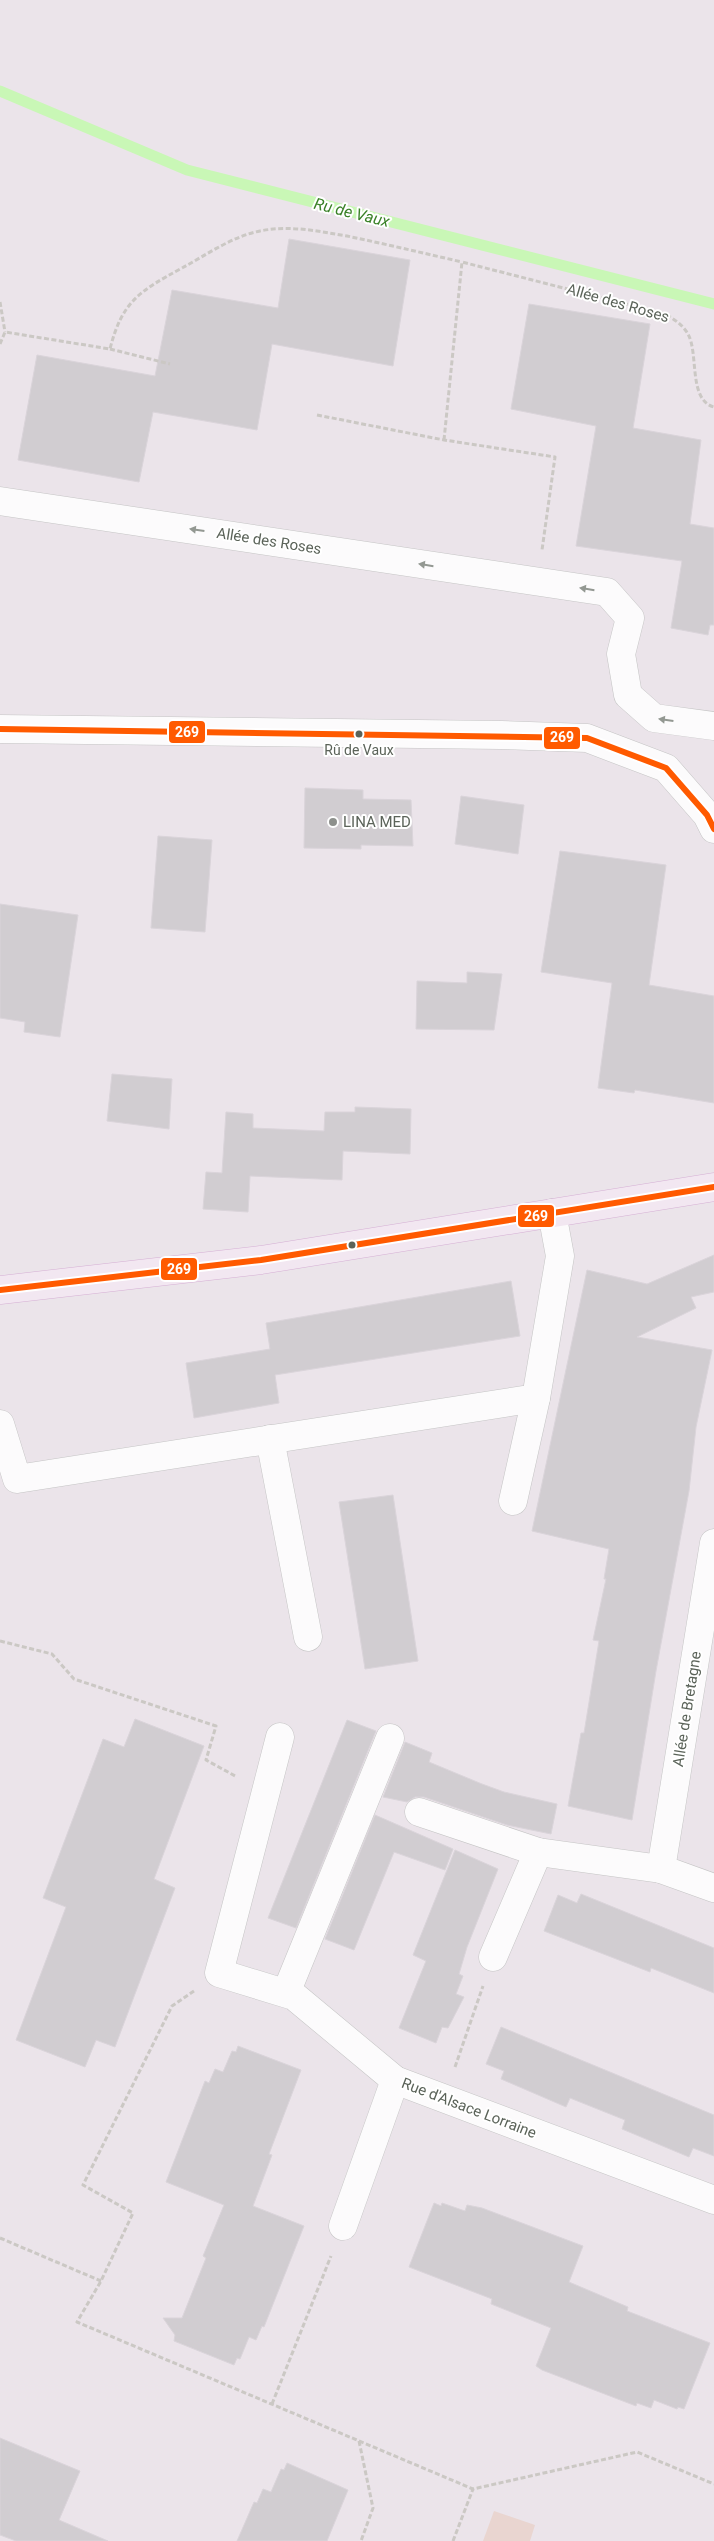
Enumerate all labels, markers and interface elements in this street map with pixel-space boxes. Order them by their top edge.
water label: Ru de Vaux [312,194,392,231]
street label: Allée des Roses [565,280,671,326]
street label: Allée des Roses [215,524,323,558]
one-way arrow [188,526,204,534]
one-way arrow [418,561,434,569]
one-way arrow [579,585,595,593]
one-way arrow [657,716,673,724]
line badge: 269 [168,720,206,744]
text: 269 [175,724,199,740]
line badge: 269 [543,726,581,750]
marker: Rû de Vaux [354,729,364,739]
text: 269 [550,729,574,745]
place label: Rû de Vaux [324,742,394,758]
place label: LINA MED [343,813,411,831]
marker: LINA MED [327,816,339,828]
line badge: 269 [517,1204,555,1228]
text: 269 [524,1208,548,1224]
unlabelled marker [347,1240,357,1250]
line badge: 269 [160,1257,198,1281]
text: 269 [167,1261,191,1277]
street label: Allée de Bretagne [669,1650,705,1768]
street label: Rue d'Alsace Lorraine [399,2074,539,2142]

